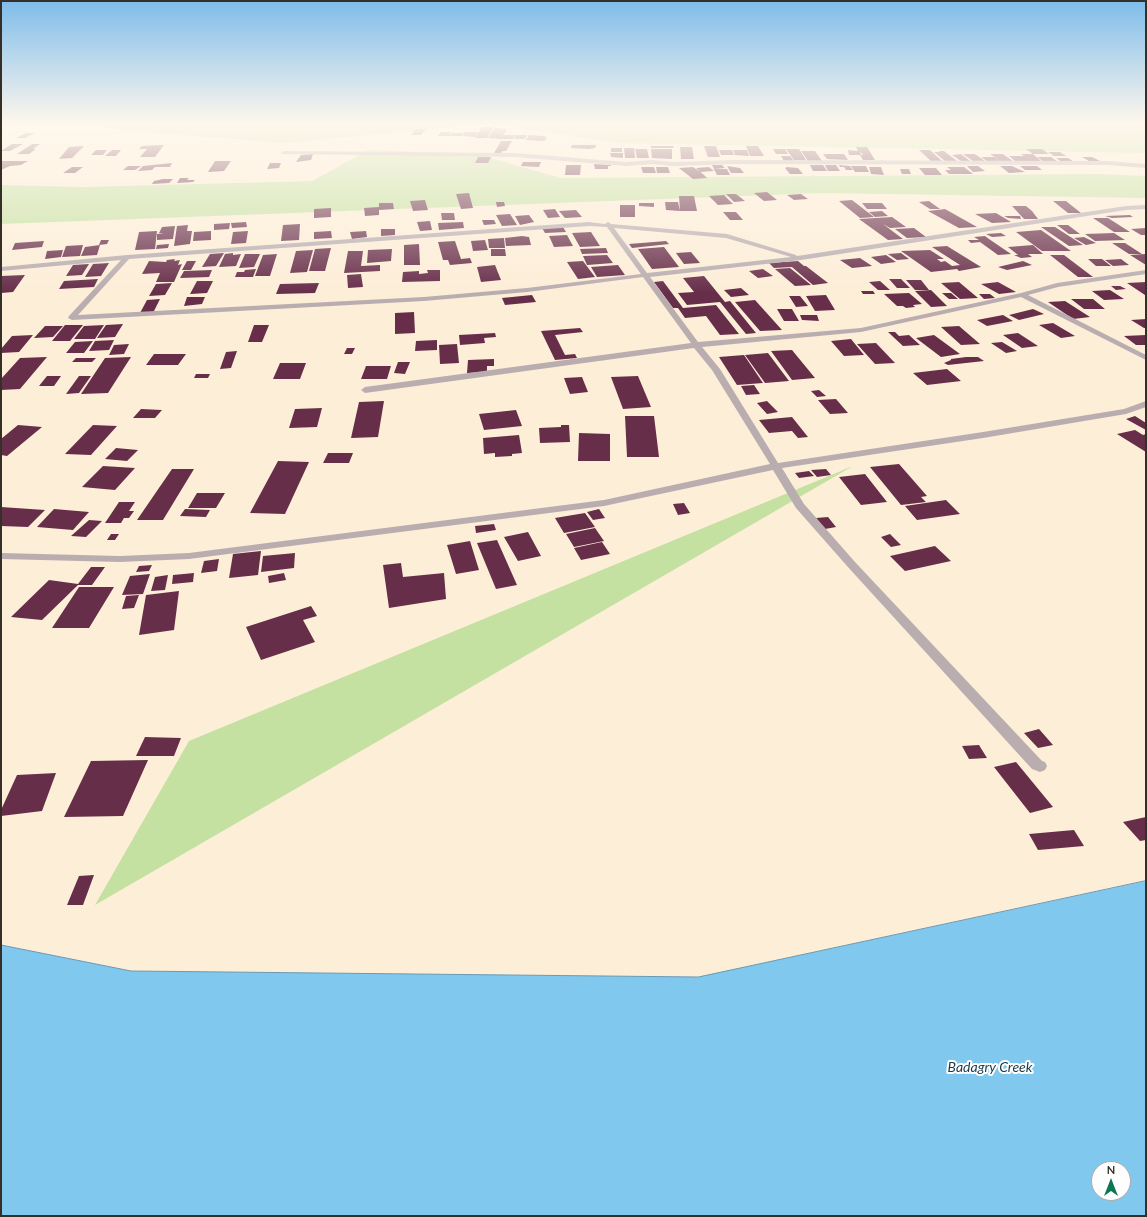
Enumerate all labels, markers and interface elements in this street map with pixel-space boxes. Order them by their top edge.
water label: Badagry Creek [948,1059,1032,1075]
north arrow [1091,1161,1131,1201]
text: N [1107,1163,1115,1176]

